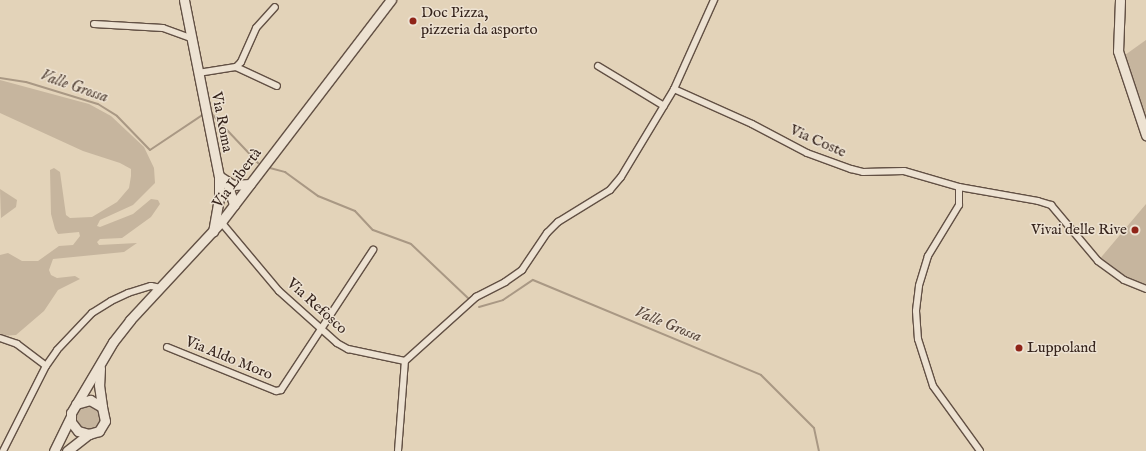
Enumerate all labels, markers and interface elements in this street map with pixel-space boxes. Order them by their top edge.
place label: Doc Pizza, pizzeria da asporto [421,3,538,38]
marker: Doc Pizza, pizzeria da asporto [408,16,418,26]
water label: Valle Grossa [38,66,110,108]
street label: Via Roma [207,90,237,154]
street label: Via Coste [787,121,849,161]
street label: Via Libertà [209,145,265,211]
place label: Vivai delle Rive [1031,221,1127,239]
marker: Vivai delle Rive [1130,225,1140,235]
street label: Via Refosco [283,274,351,338]
water label: Valle Grossa [632,303,704,347]
street label: Via Aldo Moro [183,332,275,384]
place label: Luppoland [1027,339,1096,357]
marker: Luppoland [1014,343,1024,353]

